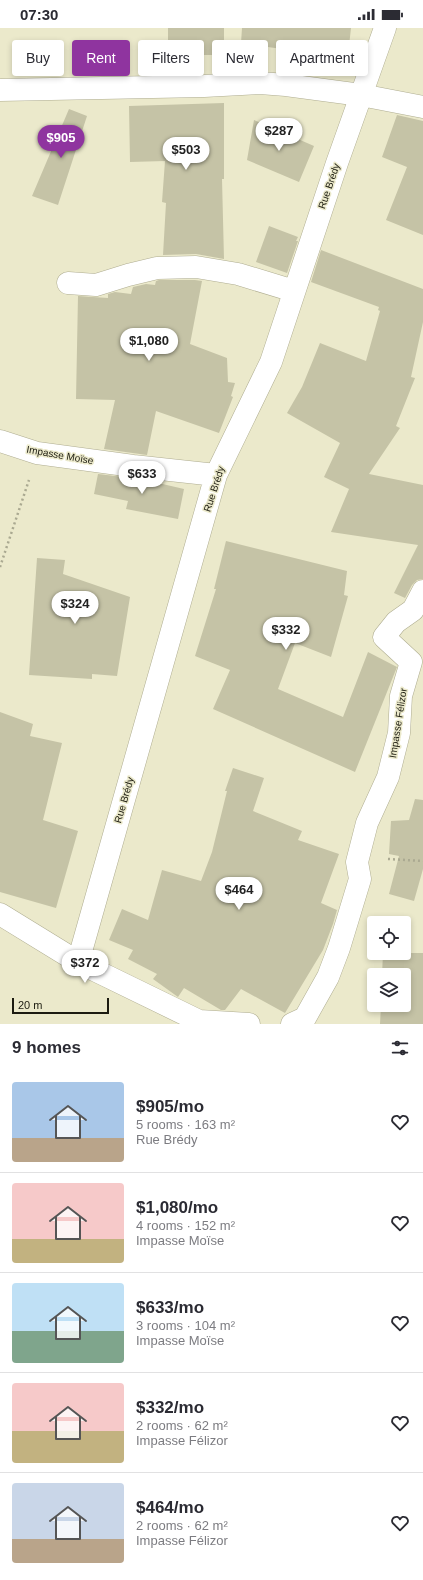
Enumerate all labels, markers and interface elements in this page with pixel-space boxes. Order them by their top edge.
text: 07:30 [20,6,58,23]
chip: Buy [12,40,64,76]
chip: Rent [72,40,130,76]
chip: Filters [138,40,204,76]
chip: New [212,40,268,76]
chip: Apartment [276,40,368,76]
pin: $287 [255,118,303,152]
text: $287 [265,123,293,138]
pin: $905 [37,125,85,159]
text: $905 [47,130,75,145]
pin: $503 [162,137,210,171]
text: $503 [172,142,200,157]
street label: Rue Brédy [316,162,342,210]
pin: $1,080 [116,328,182,362]
text: $1,080 [129,333,169,348]
street label: Impasse Moïse [26,444,95,466]
pin: $633 [118,461,166,495]
street label: Rue Brédy [201,465,227,513]
text: $633 [128,466,156,481]
pin: $324 [51,591,99,625]
text: $324 [61,596,89,611]
pin: $332 [262,617,310,651]
text: $332 [272,622,300,637]
street label: Impasse Félizor [387,687,409,759]
street label: Rue Brédy [112,776,136,824]
pin: $464 [215,877,263,911]
text: $464 [225,882,253,897]
map controls [367,916,411,1012]
button: locate [367,916,411,960]
pin: $372 [61,950,109,984]
text: $372 [71,955,99,970]
button: layers [367,968,411,1012]
scale bar [12,996,109,1015]
text: 20 m [18,999,42,1011]
icon: filters [389,1037,411,1059]
text: 9 homes [12,1038,81,1057]
text: $905/mo [136,1097,204,1116]
icon: home [44,1098,92,1146]
icon: heart [389,1111,411,1133]
text: 5 rooms · 163 m² [136,1117,235,1132]
text: Rue Brédy [136,1132,197,1147]
text: $1,080/mo [136,1198,218,1217]
icon: home [44,1199,92,1247]
icon: heart [389,1212,411,1234]
text: 4 rooms · 152 m² [136,1218,235,1233]
text: Impasse Moïse [136,1233,224,1248]
text: $633/mo [136,1298,204,1317]
icon: home [44,1299,92,1347]
icon: heart [389,1312,411,1334]
text: 3 rooms · 104 m² [136,1318,235,1333]
text: Impasse Moïse [136,1333,224,1348]
text: $332/mo [136,1398,204,1417]
icon: home [44,1399,92,1447]
icon: heart [389,1412,411,1434]
text: 2 rooms · 62 m² [136,1418,228,1433]
text: Impasse Félizor [136,1433,228,1448]
text: $464/mo [136,1498,204,1517]
icon: home [44,1499,92,1547]
icon: heart [389,1512,411,1534]
text: 2 rooms · 62 m² [136,1518,228,1533]
text: Impasse Félizor [136,1533,228,1548]

